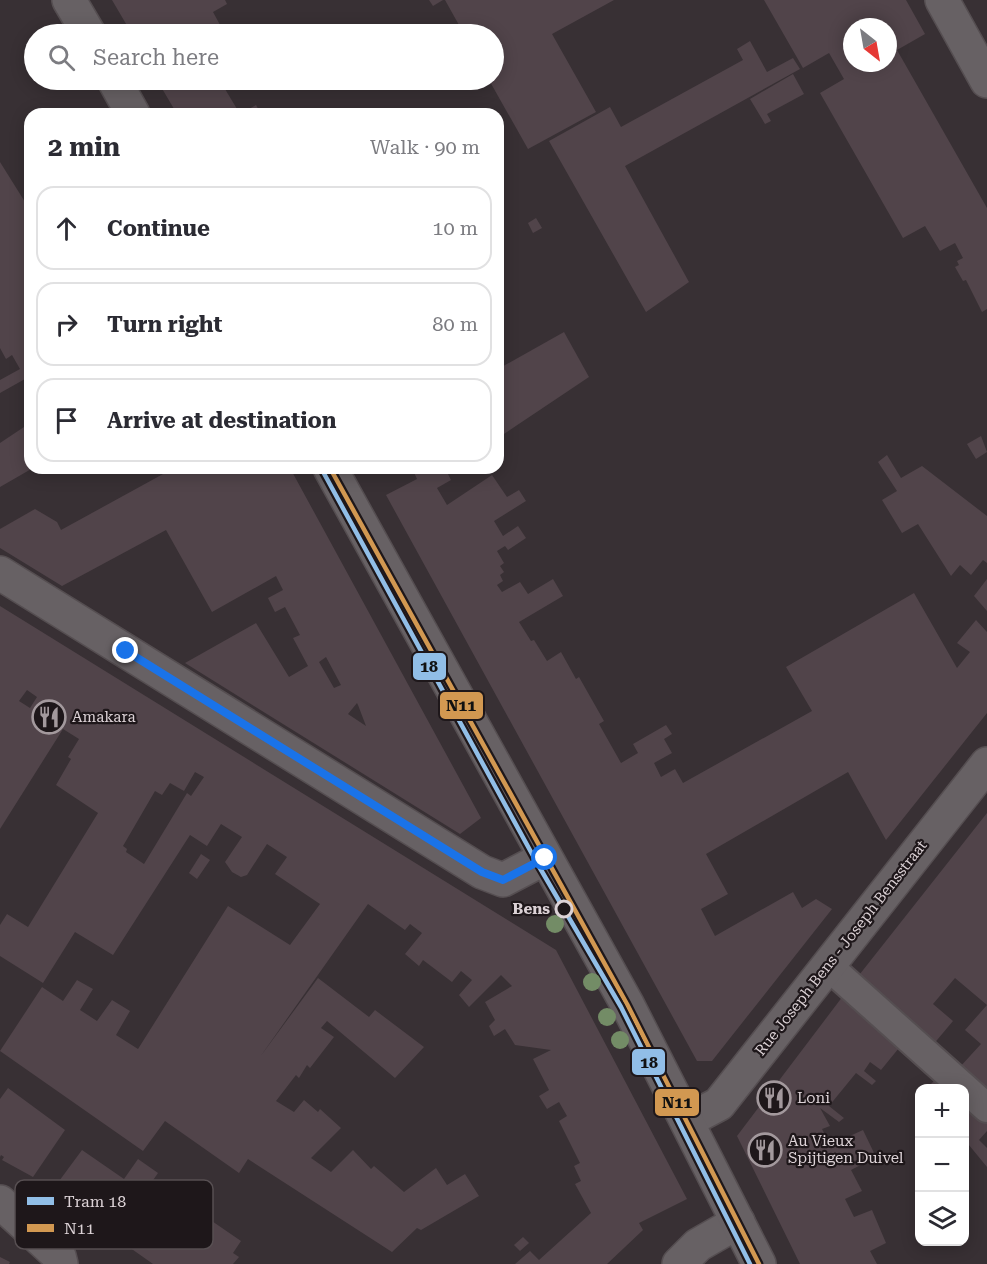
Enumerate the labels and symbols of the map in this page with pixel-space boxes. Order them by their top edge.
north arrow [843,18,897,72]
route end [112,637,138,663]
line badge: 18 [412,652,447,681]
text: 18 [420,657,438,676]
line badge: N11 [439,691,484,720]
text: N11 [446,696,476,715]
restaurant icon: Amakara [31,699,67,735]
place label: Amakara [72,708,136,726]
street label: Rue Joseph Bens - Joseph Bensstraat [751,836,931,1059]
route start [531,844,557,870]
place label: Bens [512,900,550,918]
marker: Bens [555,900,573,918]
line badge: 18 [631,1048,666,1076]
text: 18 [640,1053,658,1072]
restaurant icon: Loni [756,1080,792,1116]
line badge: N11 [654,1088,700,1117]
place label: Loni [797,1089,830,1107]
text: N11 [662,1093,692,1112]
restaurant icon: Au Vieux Spijtigen Duivel [747,1132,783,1168]
place label: Au Vieux Spijtigen Duivel [788,1132,904,1167]
legend [15,1180,213,1249]
text: Tram 18 [64,1192,126,1211]
text: N11 [64,1219,95,1238]

